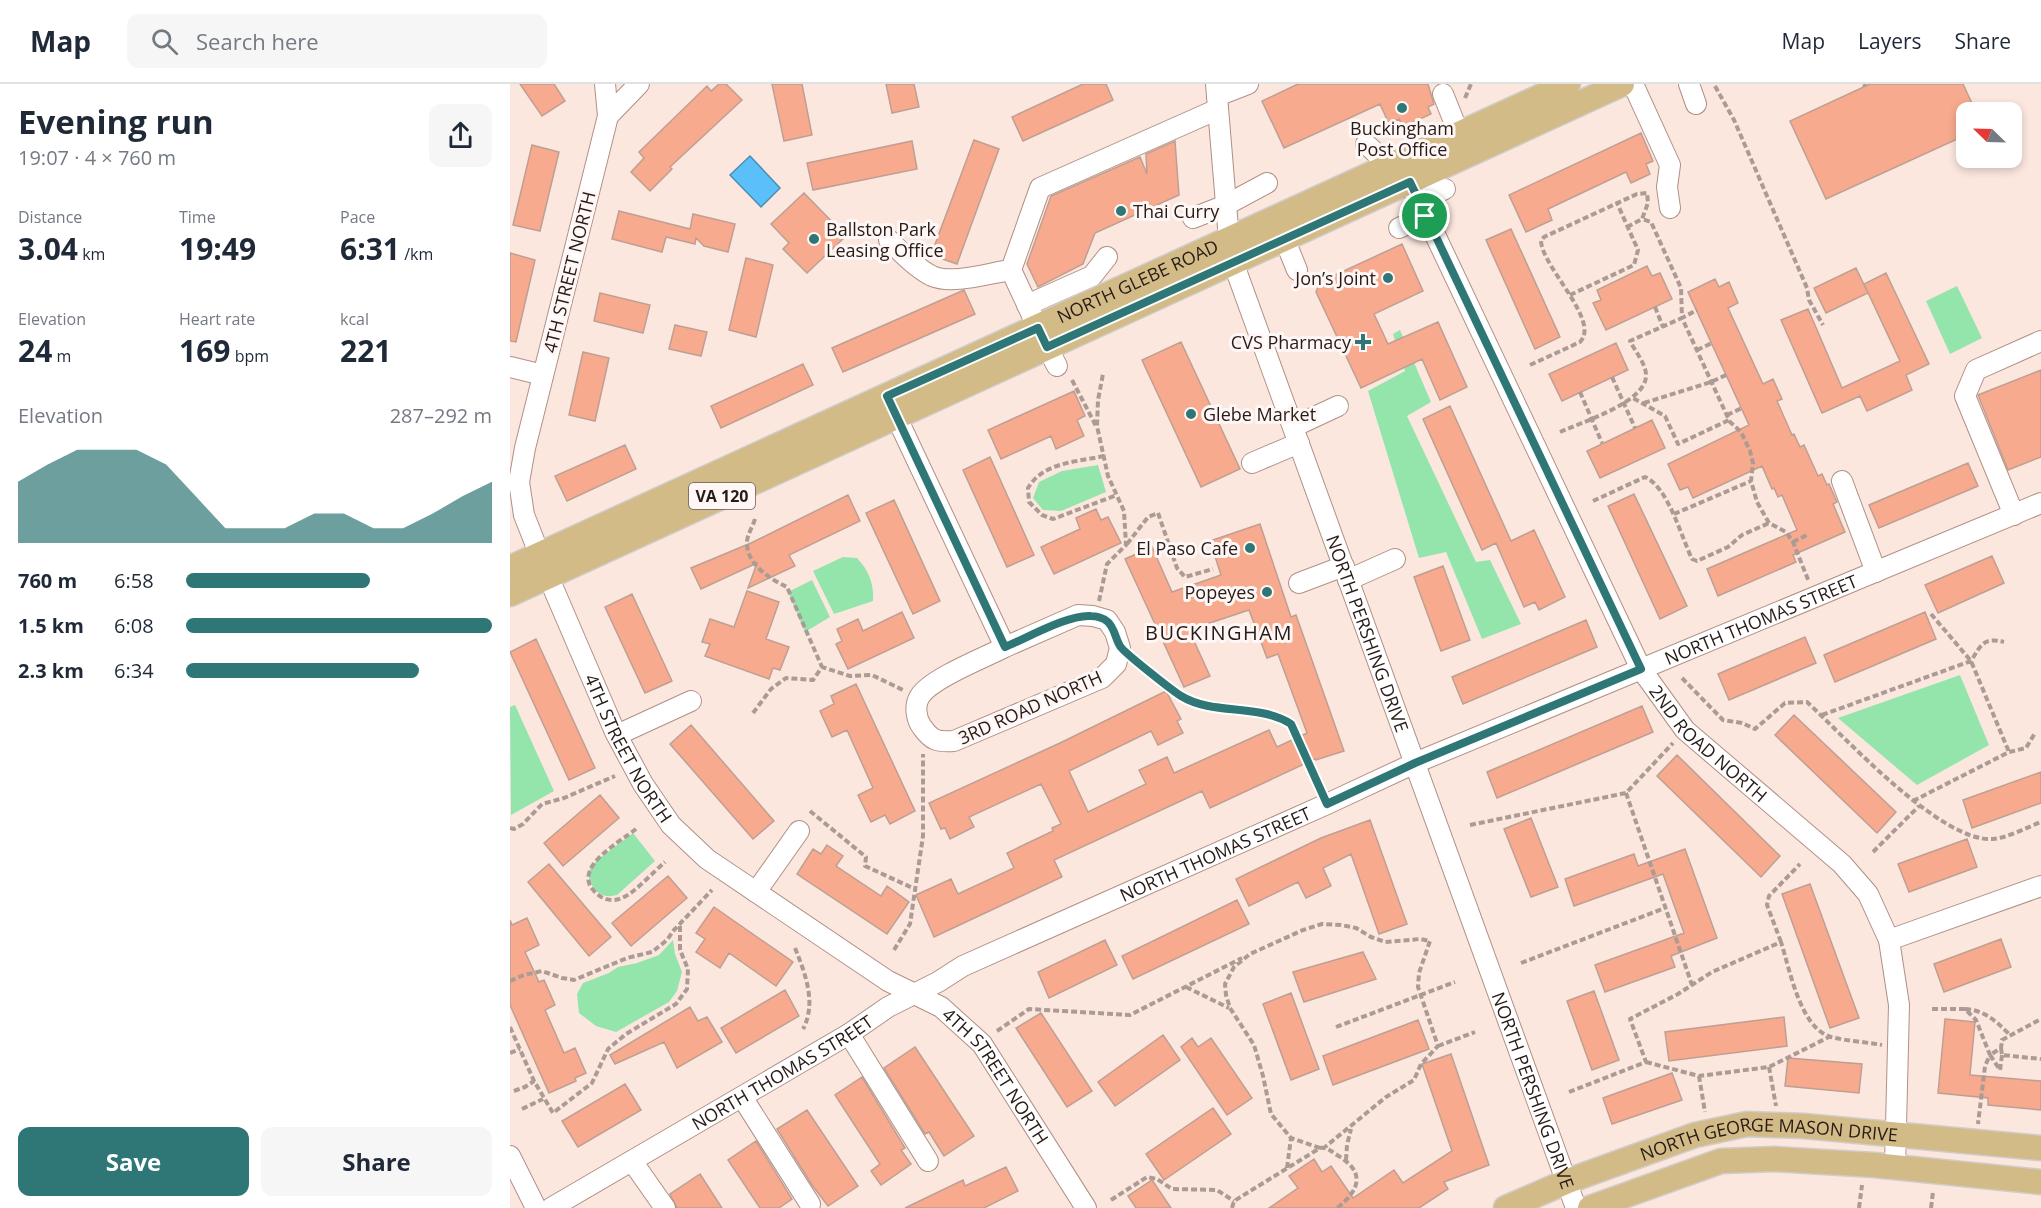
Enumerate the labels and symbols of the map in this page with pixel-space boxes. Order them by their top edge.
marker: Buckingham Post Office [1395,101,1409,115]
north arrow [1956,102,2022,168]
place label: Buckingham Post Office [1350,116,1454,161]
street label: 4TH STREET NORTH [537,189,601,355]
pin [1399,190,1450,241]
place label: Thai Curry [1133,199,1220,223]
marker: Thai Curry [1114,204,1128,218]
place label: Ballston Park Leasing Office [826,217,944,262]
marker: Ballston Park Leasing Office [807,232,821,246]
street label: NORTH GLEBE ROAD [1053,234,1222,328]
place label: Jon’s Joint [1293,266,1376,290]
marker: Jon’s Joint [1381,271,1395,285]
place label: CVS Pharmacy [1231,330,1352,354]
marker: CVS Pharmacy [1356,335,1370,349]
place label: Glebe Market [1203,402,1316,426]
marker: Glebe Market [1184,407,1198,421]
road number: VA 120 [689,483,755,509]
street label: NORTH PERSHING DRIVE [1321,532,1414,735]
place label: El Paso Cafe [1136,536,1238,560]
marker: El Paso Cafe [1243,541,1257,555]
street label: NORTH THOMAS STREET [1661,569,1861,670]
place label: Popeyes [1185,580,1255,604]
marker: Popeyes [1260,585,1274,599]
district label: BUCKINGHAM [1145,619,1293,646]
street label: 3RD ROAD NORTH [954,664,1106,750]
street label: 4TH STREET NORTH [579,670,678,827]
street label: 2ND ROAD NORTH [1644,680,1772,807]
street label: NORTH THOMAS STREET [1116,801,1314,907]
street label: NORTH PERSHING DRIVE [1487,988,1580,1192]
street label: 4TH STREET NORTH [937,1002,1055,1149]
street label: NORTH THOMAS STREET [687,1009,878,1135]
street label: NORTH GEORGE MASON DRIVE [1637,1111,1899,1166]

